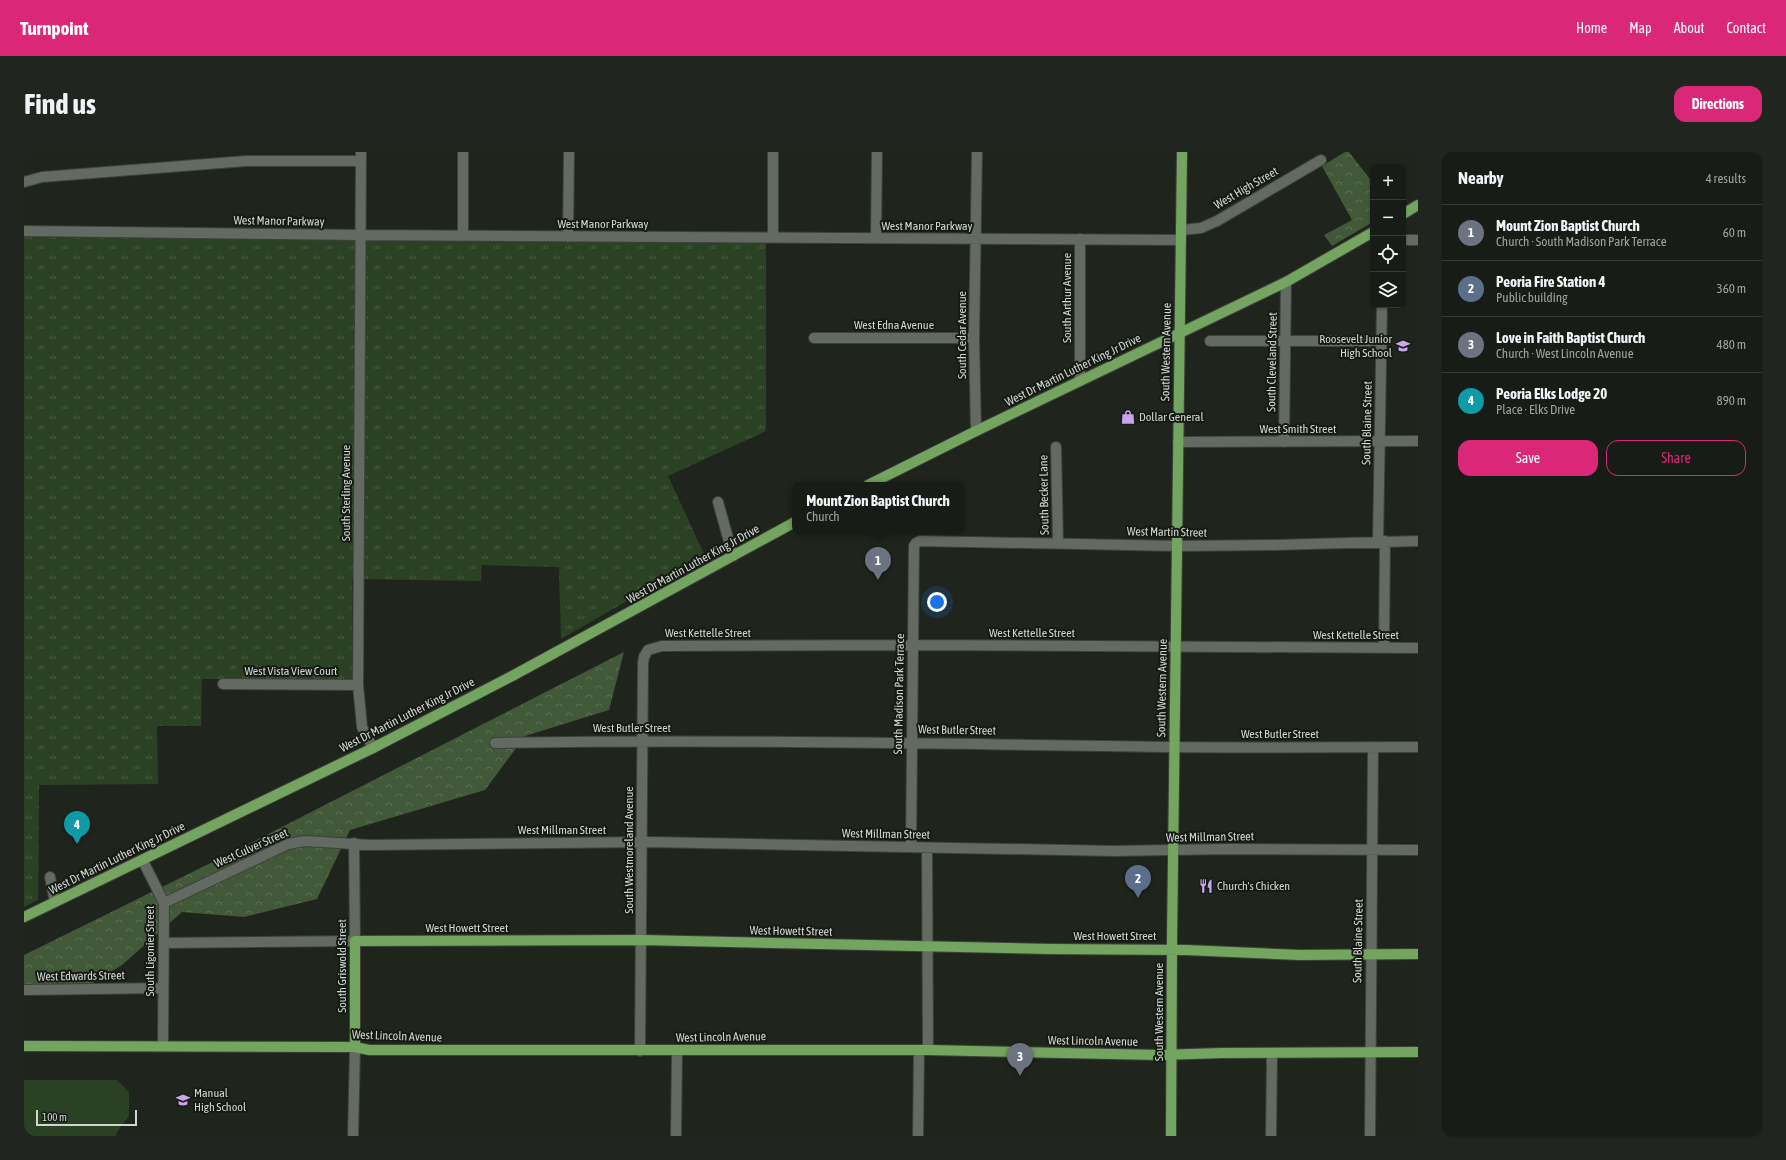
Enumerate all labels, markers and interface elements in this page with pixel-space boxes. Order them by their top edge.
text: Turnpoint [20,17,88,39]
text: Home [1576,20,1607,36]
text: Map [1629,20,1652,36]
text: About [1674,20,1705,36]
text: Contact [1727,20,1766,36]
button: Directions [1674,86,1762,122]
text: Find us [24,88,96,120]
street label: West High Street [1211,164,1281,212]
map controls [1370,164,1406,308]
button: + [1370,164,1406,200]
text: Nearby [1458,168,1504,188]
text: 4 results [1706,171,1746,186]
button: − [1370,200,1406,236]
street label: West Manor Parkway [233,213,325,229]
street label: West Manor Parkway [558,217,649,231]
text: Mount Zion Baptist Church [1496,217,1640,234]
street label: West Manor Parkway [882,219,973,233]
text: 1 [1468,225,1474,240]
text: 60 m [1723,225,1746,240]
text: Church · South Madison Park Terrace [1496,234,1667,249]
button: locate [1370,236,1406,272]
street label: South Arthur Avenue [1060,253,1074,343]
button: layers [1370,272,1406,308]
text: Peoria Fire Station 4 [1496,273,1605,290]
text: 2 [1468,281,1474,296]
text: 360 m [1717,281,1746,296]
text: Public building [1496,290,1568,305]
street label: South Cedar Avenue [955,291,969,379]
street label: South Western Avenue [1158,303,1174,401]
street label: South Cleveland Street [1264,311,1280,412]
street label: West Edna Avenue [854,318,934,332]
text: Love in Faith Baptist Church [1496,329,1645,346]
street label: West Dr Martin Luther King Jr Drive [1003,331,1143,409]
place label: Roosevelt Junior High School [1319,332,1393,360]
text: 3 [1468,337,1474,352]
text: 480 m [1717,337,1746,352]
school or university icon: Roosevelt Junior High School [1395,338,1411,354]
text: Church · West Lincoln Avenue [1496,346,1634,361]
street label: South Blaine Street [1359,380,1375,465]
text: Peoria Elks Lodge 20 [1496,385,1607,402]
text: 4 [1468,393,1474,408]
text: 890 m [1717,393,1746,408]
text: Place · Elks Drive [1496,402,1575,417]
shop icon: Dollar General [1120,409,1136,425]
place label: Dollar General [1139,410,1204,424]
street label: West Smith Street [1260,422,1337,436]
button: Save [1458,440,1598,476]
button: Share [1606,440,1746,476]
street label: South Sterling Avenue [339,445,353,541]
street label: South Becker Lane [1036,455,1052,535]
popup [792,482,964,534]
text: Mount Zion Baptist Church [806,492,950,509]
text: Church [806,509,840,524]
street label: West Dr Martin Luther King Jr Drive [624,522,762,606]
street label: West Martin Street [1127,524,1208,540]
pin: 1 [865,547,891,580]
your location [927,592,947,612]
street label: West Kettelle Street [665,626,752,640]
street label: West Kettelle Street [989,626,1076,640]
street label: West Kettelle Street [1313,628,1400,642]
street label: South Madison Park Terrace [891,633,907,755]
street label: South Western Avenue [1154,639,1170,737]
street label: West Vista View Court [244,664,338,678]
street label: West Dr Martin Luther King Jr Drive [337,675,477,755]
street label: West Butler Street [593,721,672,735]
street label: West Butler Street [918,722,997,738]
street label: West Butler Street [1241,727,1320,741]
street label: South Westmoreland Avenue [622,786,636,914]
pin: 4 [64,811,90,844]
street label: West Dr Martin Luther King Jr Drive [47,819,187,897]
street label: West Millman Street [518,823,607,837]
street label: West Culver Street [212,825,291,870]
street label: West Millman Street [842,826,931,842]
street label: West Millman Street [1166,829,1255,845]
pin: 2 [1125,865,1151,898]
restaurant icon: Church's Chicken [1198,878,1214,894]
place label: Church's Chicken [1217,879,1290,893]
street label: South Blaine Street [1350,898,1366,983]
street label: South Ligonier Street [143,905,157,996]
street label: South Griswold Street [335,919,349,1013]
street label: West Howett Street [426,921,509,935]
street label: West Howett Street [749,923,833,939]
street label: West Howett Street [1074,929,1157,943]
street label: South Western Avenue [1152,963,1166,1061]
street label: West Edwards Street [37,968,126,984]
street label: West Lincoln Avenue [352,1027,442,1045]
street label: West Lincoln Avenue [676,1029,766,1045]
street label: West Lincoln Avenue [1048,1033,1138,1049]
pin: 3 [1007,1043,1033,1076]
place label: Manual High School [194,1086,247,1114]
school or university icon: Manual High School [175,1092,191,1108]
scale bar [36,1108,137,1127]
text: 100 m [42,1111,67,1123]

